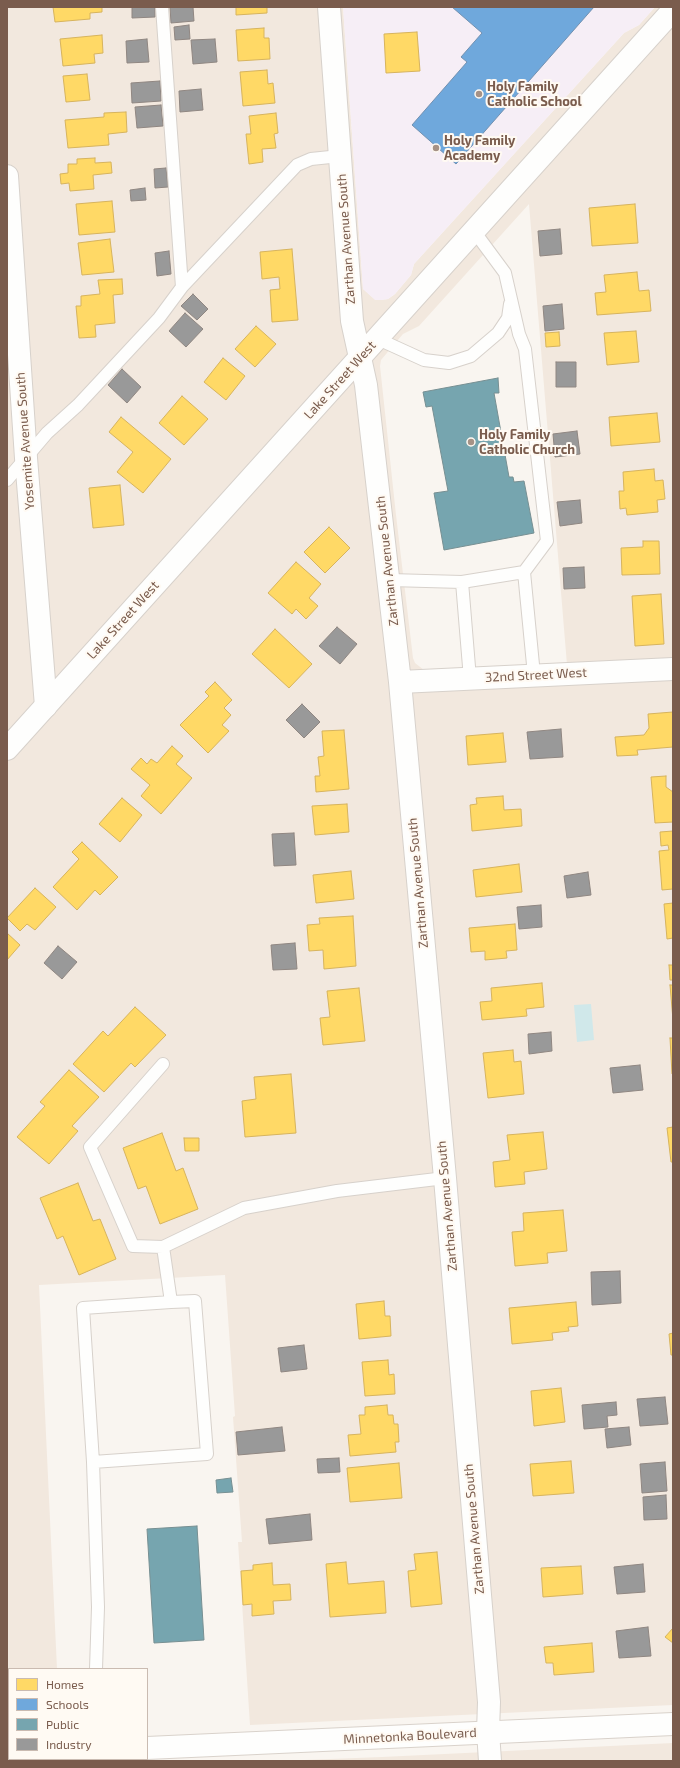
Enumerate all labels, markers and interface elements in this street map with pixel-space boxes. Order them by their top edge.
place label: Holy Family Catholic School [487,79,582,110]
marker: Holy Family Catholic School [474,89,484,99]
place label: Holy Family Academy [444,133,515,164]
marker: Holy Family Academy [431,143,441,153]
street label: Zarthan Avenue South [334,173,358,305]
street label: Lake Street West [301,338,379,422]
street label: Yosemite Avenue South [12,372,38,510]
place label: Holy Family Catholic Church [479,427,575,458]
marker: Holy Family Catholic Church [466,437,476,447]
street label: Zarthan Avenue South [372,495,402,627]
street label: Lake Street West [84,578,162,662]
street label: 32nd Street West [485,665,587,685]
street label: Zarthan Avenue South [405,817,431,949]
street label: Zarthan Avenue South [434,1140,460,1272]
street label: Zarthan Avenue South [461,1463,487,1595]
legend [8,1668,148,1760]
text: Homes [46,1677,84,1691]
text: Schools [46,1697,89,1711]
text: Public [46,1717,79,1731]
street label: Minnetonka Boulevard [343,1725,477,1747]
text: Industry [46,1737,92,1751]

